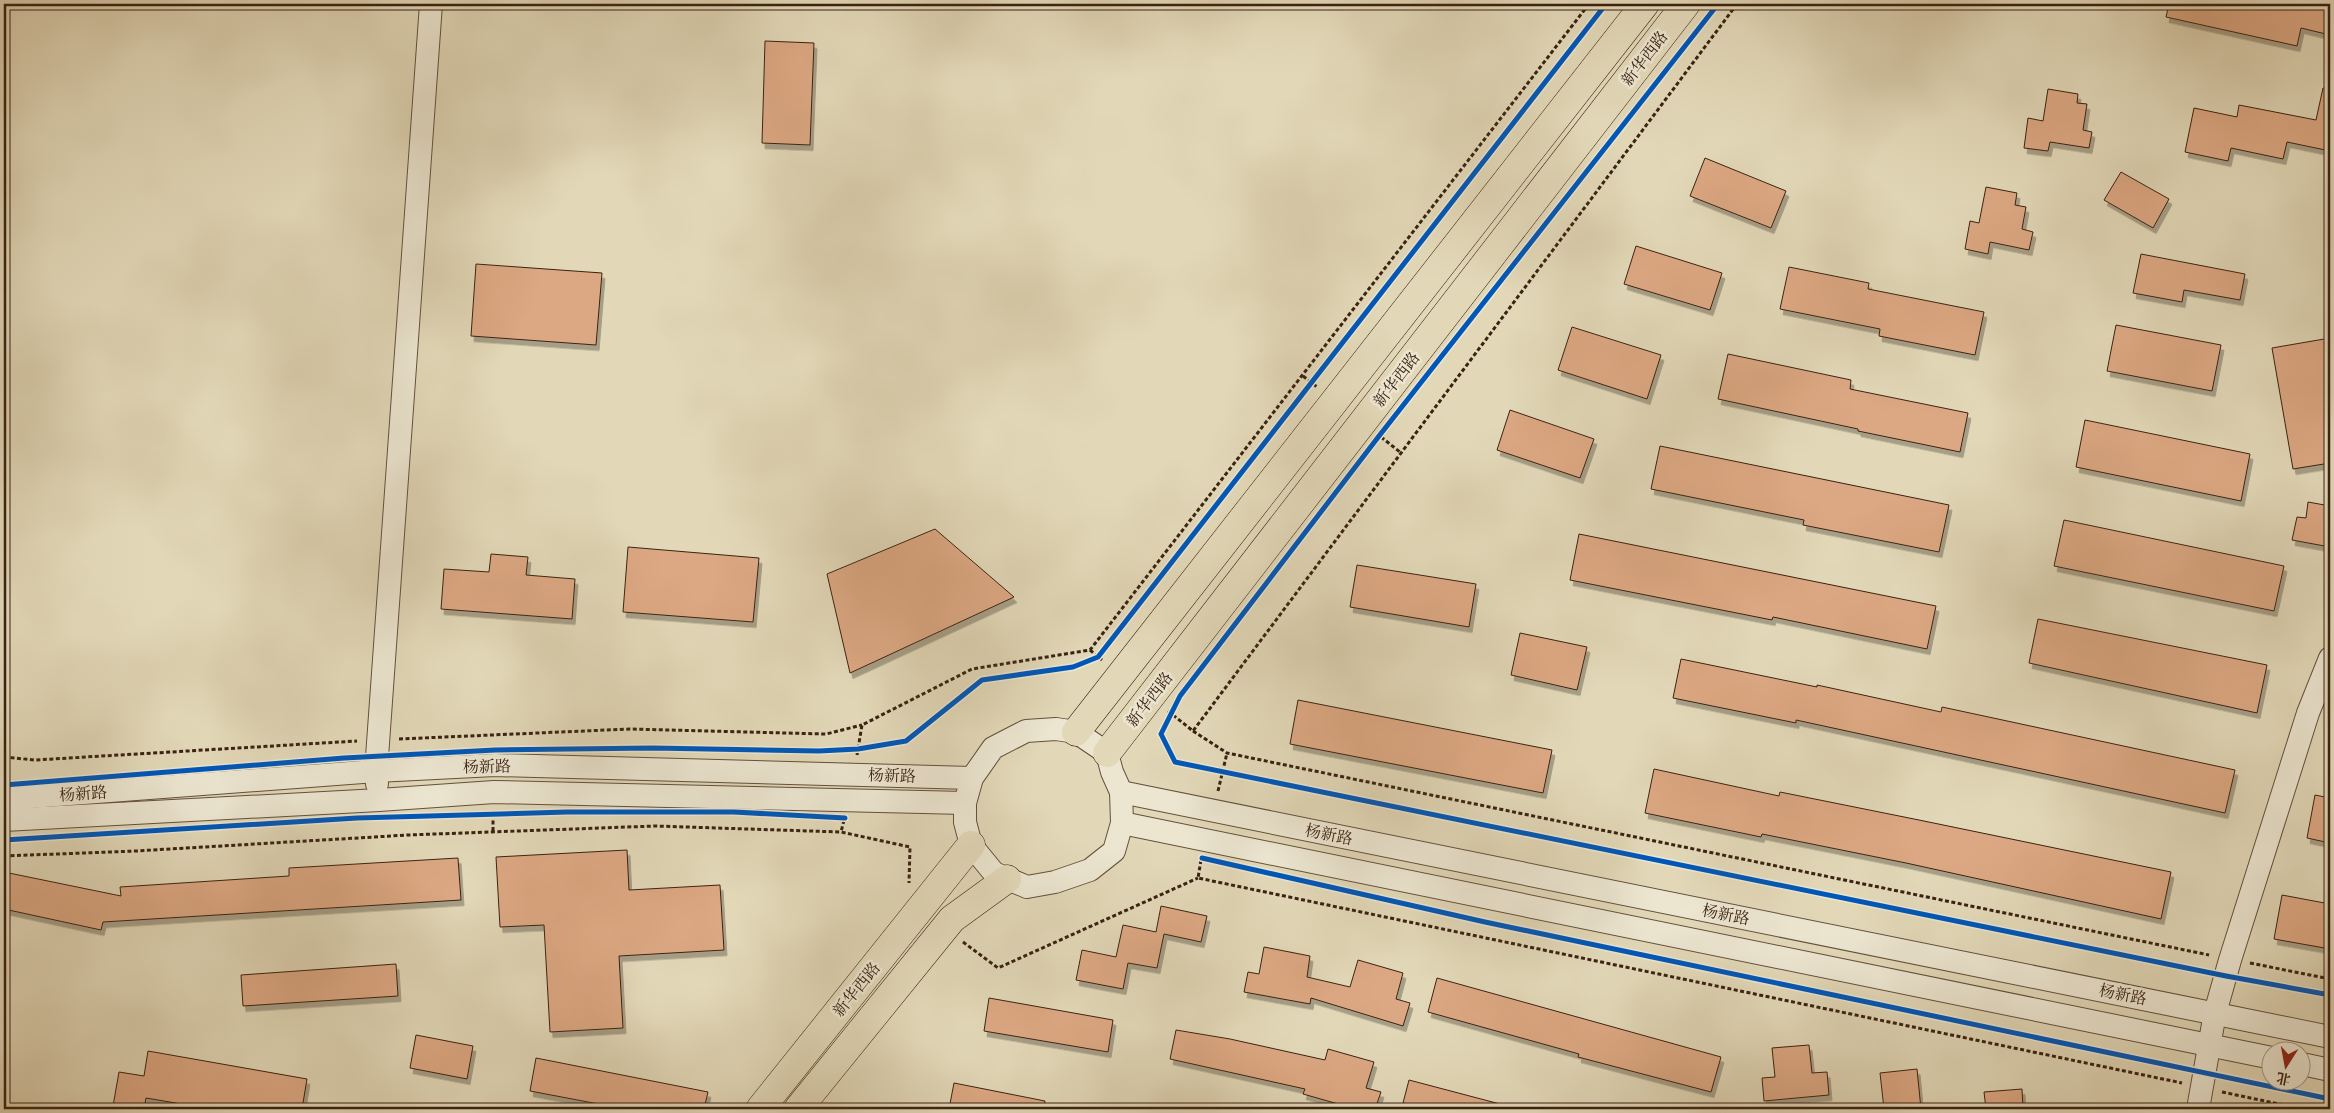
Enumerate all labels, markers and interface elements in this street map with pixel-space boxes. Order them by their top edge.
street label: 新华西路 [1617,27,1672,90]
street label: 新华西路 [1369,348,1424,411]
street label: 新华西路 [1122,668,1177,731]
street label: 杨新路 [463,757,511,777]
street label: 杨新路 [868,765,916,787]
street label: 杨新路 [58,782,108,806]
street label: 杨新路 [1303,821,1354,849]
street label: 杨新路 [1700,901,1751,929]
street label: 新华西路 [829,958,885,1021]
street label: 杨新路 [2097,981,2148,1009]
north arrow [2262,1040,2312,1090]
text: 北 [2275,1069,2292,1088]

